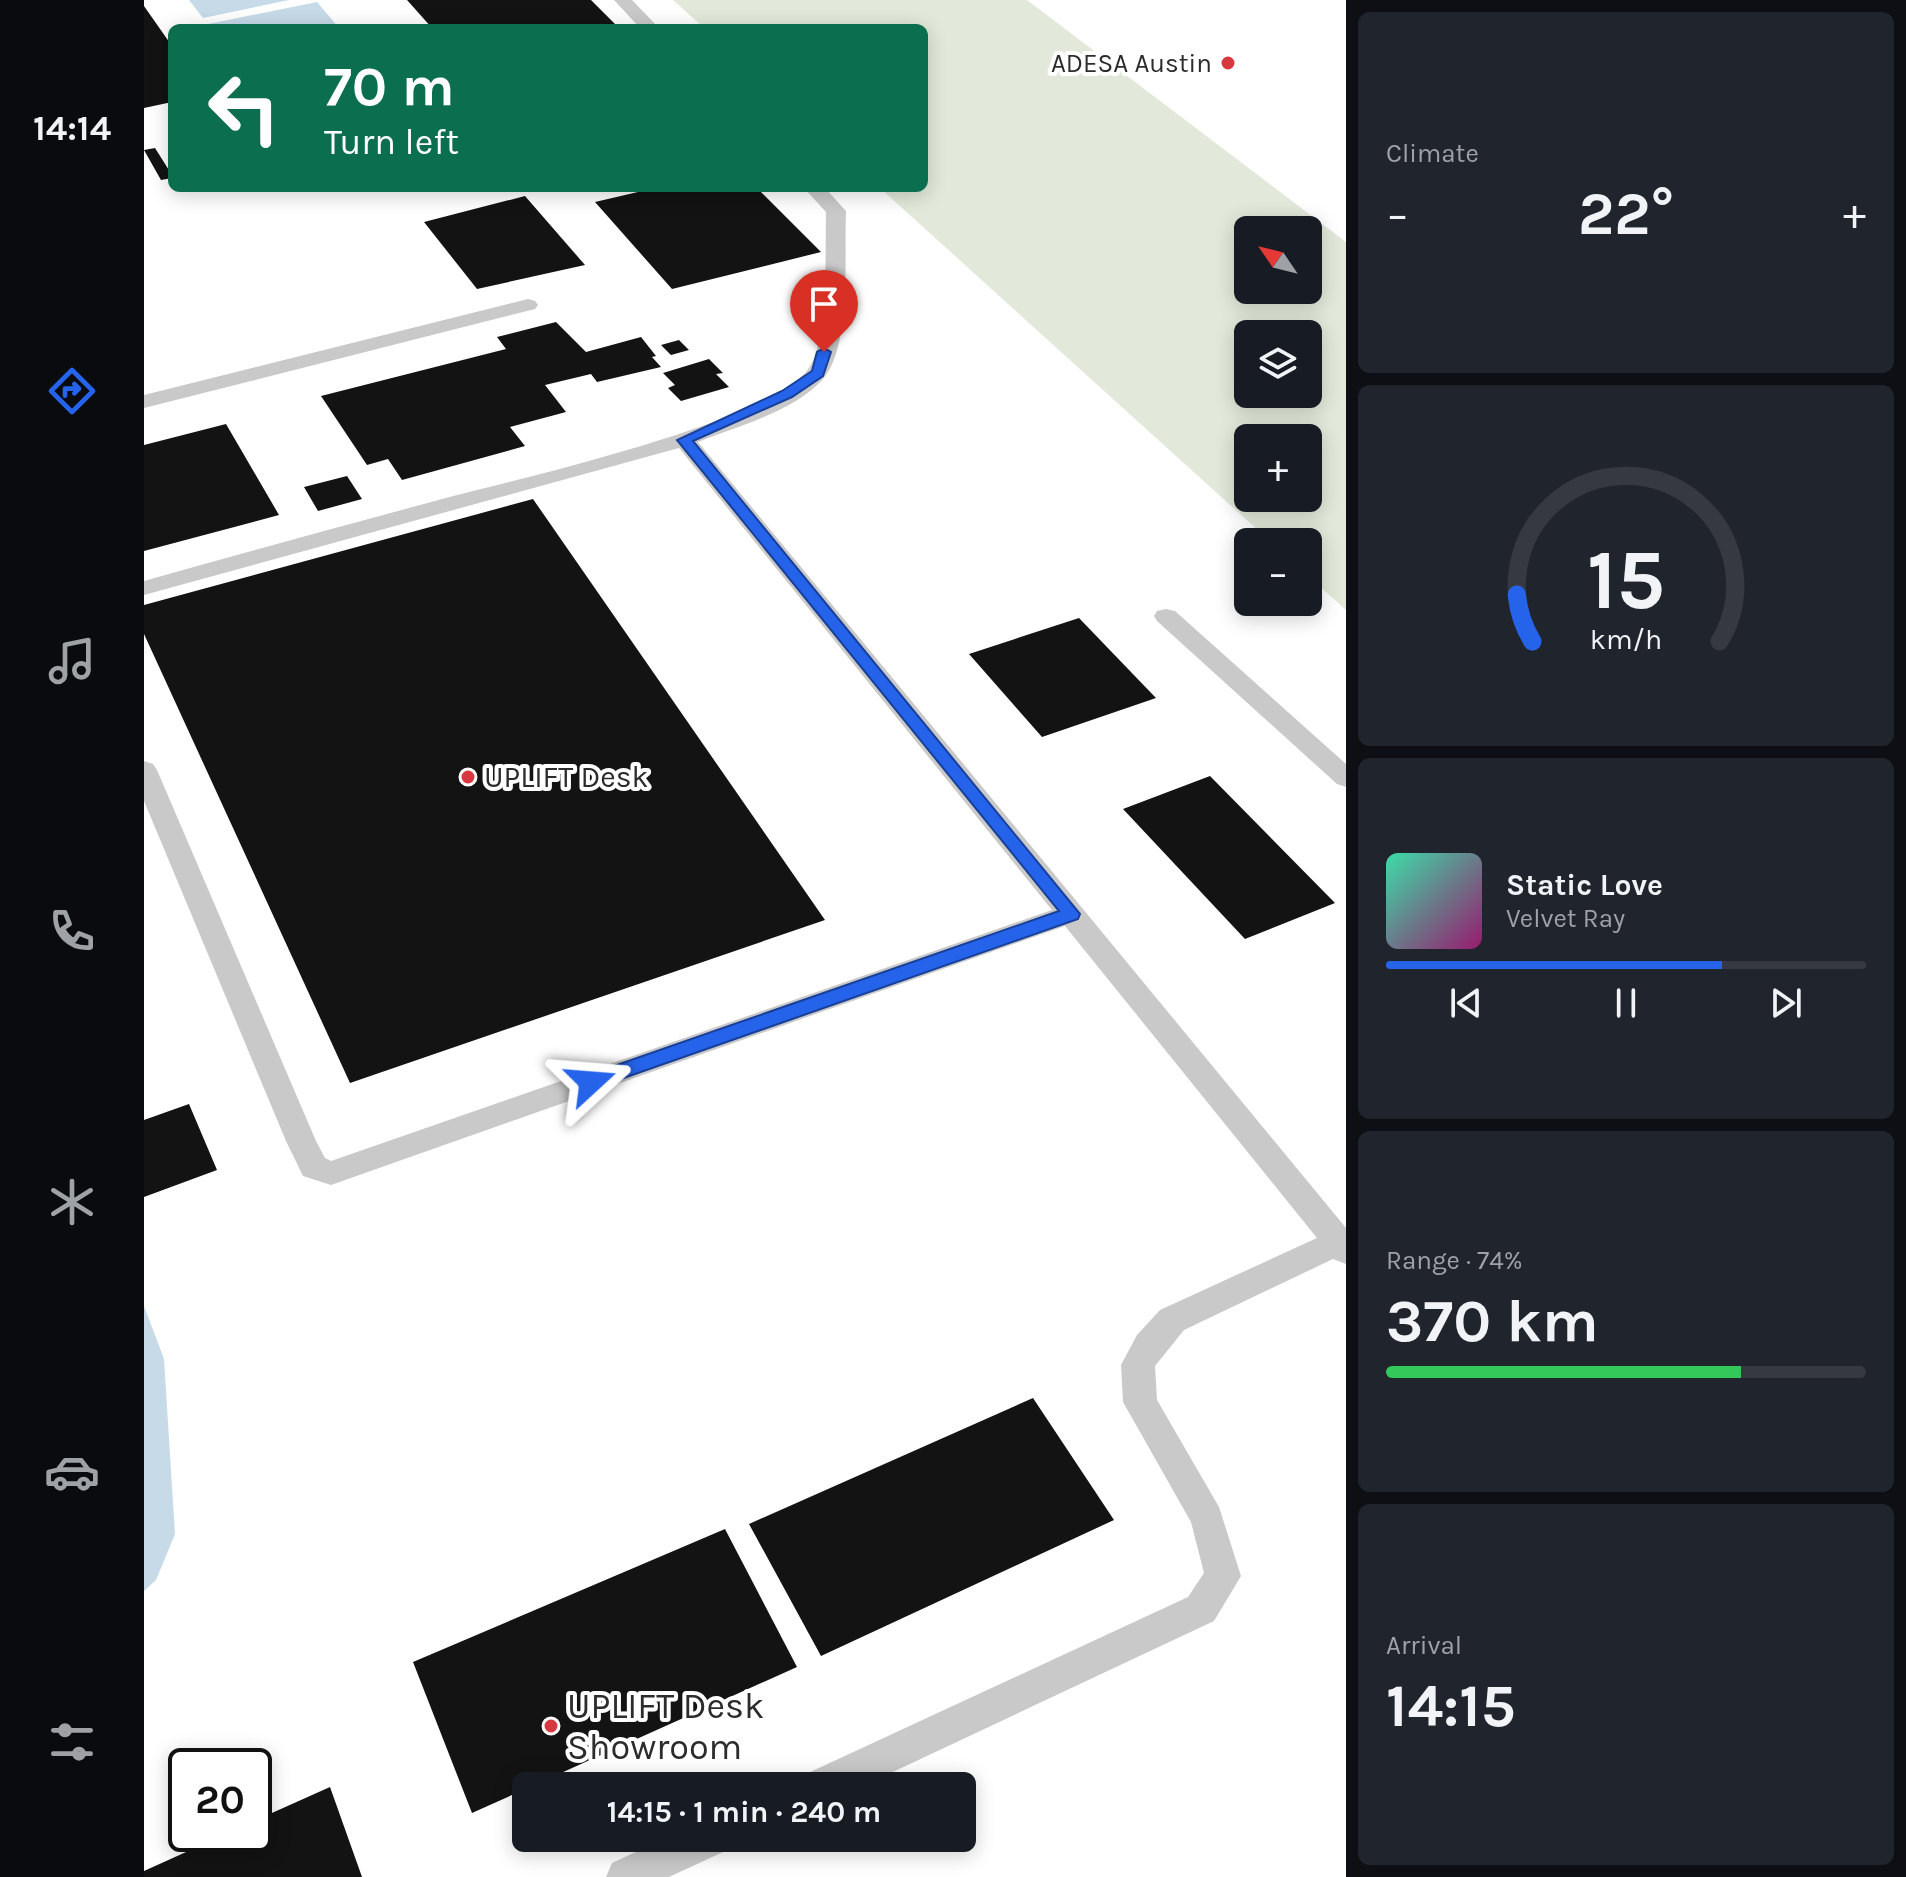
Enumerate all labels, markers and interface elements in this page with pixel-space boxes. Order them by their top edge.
place label: ADESA Austin [1051,48,1212,79]
text: 70 m [324,54,455,119]
marker: ADESA Austin [1219,54,1237,72]
icon: left [192,56,296,160]
text: 14:14 [33,107,111,149]
text: Turn left [324,121,459,163]
text: Climate [1386,138,1479,169]
text: 22° [1578,179,1674,249]
text: − [1386,189,1409,240]
text: + [1843,189,1866,240]
north arrow [1234,216,1322,304]
map controls [1234,216,1322,616]
pin [790,270,858,352]
icon: arrive [802,282,846,326]
button: layers [1234,320,1322,408]
icon: directions [44,363,100,419]
button: + [1234,424,1322,512]
button: − [1234,528,1322,616]
text: 15 [1587,531,1665,628]
text: km/h [1590,623,1662,656]
icon: music [44,633,100,689]
place label: UPLIFT Desk [484,759,648,795]
marker: UPLIFT Desk [459,768,477,786]
text: Static Love [1506,867,1663,903]
icon: phone [44,903,100,959]
text: Velvet Ray [1506,903,1625,934]
icon: previous [1444,981,1488,1025]
icon: pause [1604,981,1648,1025]
icon: next [1764,981,1808,1025]
position arrow [549,1040,633,1124]
icon: climate [44,1174,100,1230]
text: Range · 74% [1386,1245,1523,1276]
text: 370 km [1386,1286,1599,1356]
icon: car [44,1444,100,1500]
text: Arrival [1386,1630,1462,1661]
text: 14:15 [1386,1671,1516,1741]
place label: UPLIFT Desk Showroom [567,1685,764,1768]
icon: filters [44,1714,100,1770]
marker: UPLIFT Desk Showroom [542,1717,560,1735]
speed limit sign: 20 [168,1748,272,1852]
text: 14:15 · 1 min · 240 m [607,1794,881,1830]

